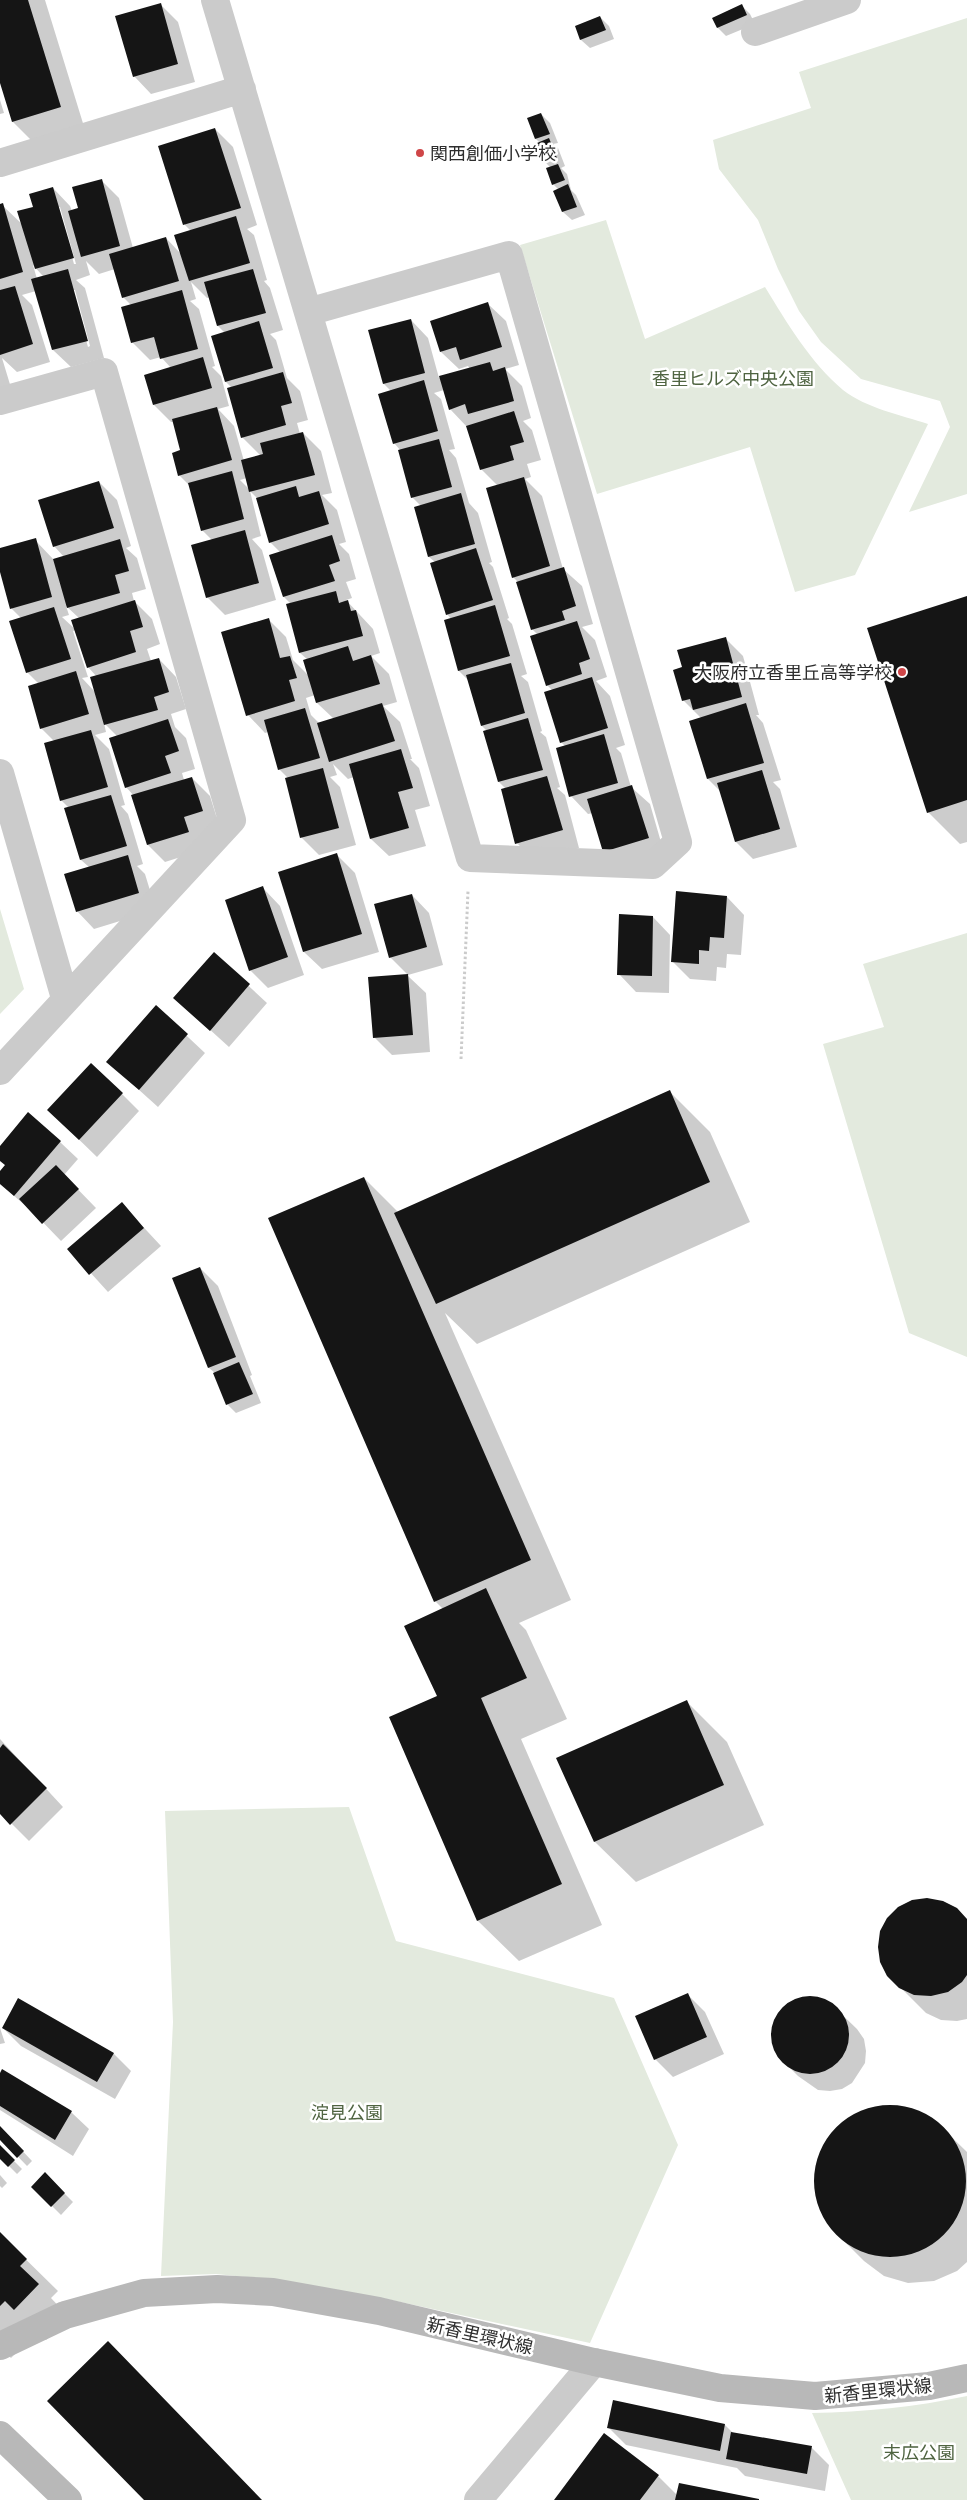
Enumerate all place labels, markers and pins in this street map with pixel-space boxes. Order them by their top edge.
place label: 関西創価小学校 [430,141,556,165]
marker: 関西創価小学校 [414,147,426,159]
place label: 大阪府立香里丘高等学校 [694,660,892,684]
marker: 大阪府立香里丘高等学校 [896,666,908,678]

